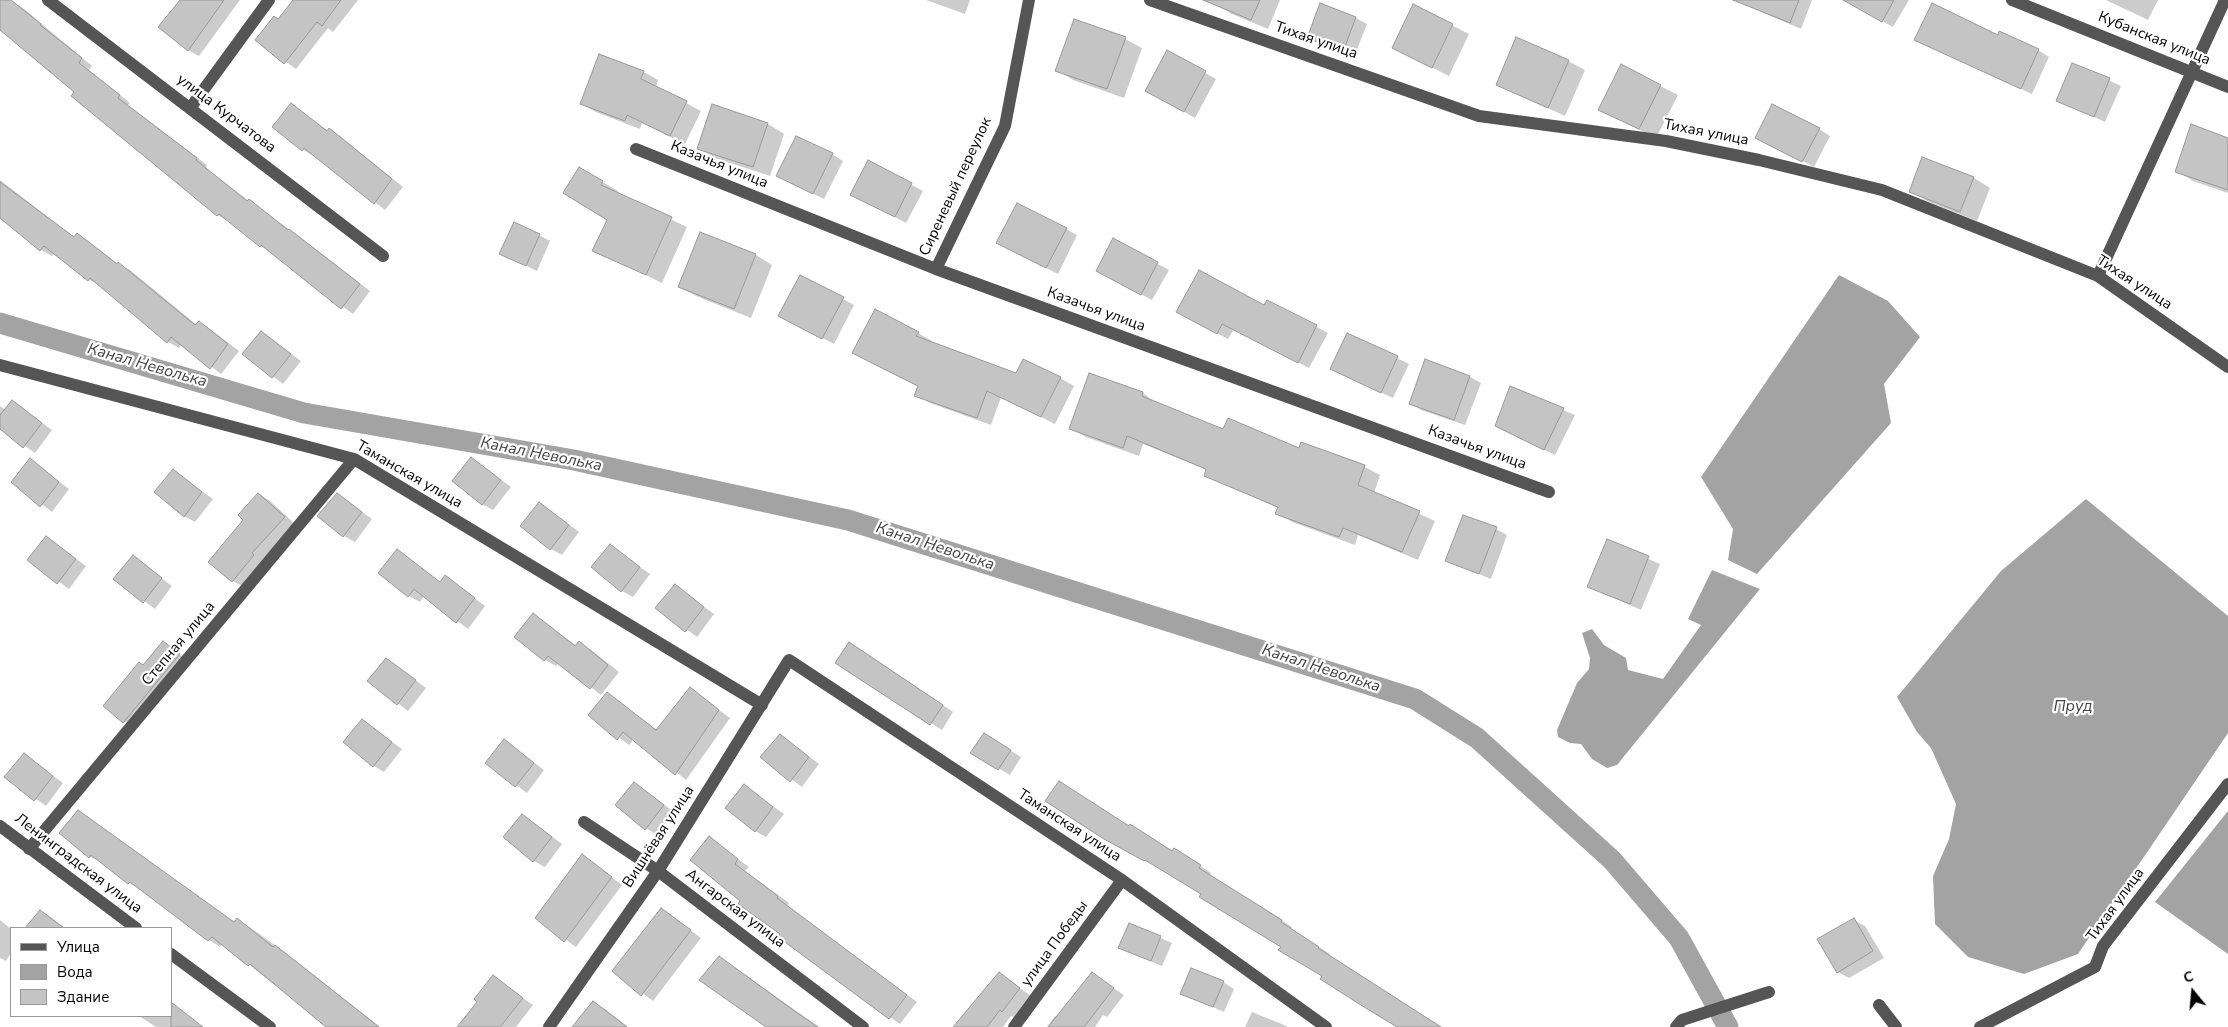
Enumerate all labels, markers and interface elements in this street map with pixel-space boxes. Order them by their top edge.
street label: Кубанская улица [2095,8,2213,70]
street label: Тихая улица [1272,18,1360,64]
street label: улица Курчатова [173,71,279,157]
street label: Сиреневый переулок [916,115,996,259]
street label: Тихая улица [1662,116,1750,150]
street label: Казачья улица [668,137,770,193]
street label: Тихая улица [2093,252,2175,314]
street label: Казачья улица [1044,284,1148,336]
water label: Канал Неволька [85,340,209,392]
street label: Казачья улица [1425,422,1529,474]
water label: Канал Неволька [479,434,603,476]
street label: Таманская улица [353,437,465,513]
water label: Канал Неволька [873,519,997,575]
street label: Степная улица [139,598,219,690]
water label: Канал Неволька [1259,641,1383,697]
water label: Пруд [2053,697,2093,717]
street label: Вишнёвая улица [619,783,699,891]
street label: Таманская улица [1014,786,1124,866]
street label: Ленинградская улица [11,810,145,918]
street label: Тихая улица [2083,865,2149,945]
street label: Ангарская улица [682,866,788,952]
street label: улица Победы [1018,897,1092,991]
legend [10,927,172,1017]
text: Улица [57,937,100,957]
text: Вода [57,962,93,982]
north arrow [2168,967,2218,1017]
text: С [2181,967,2196,988]
text: Здание [57,987,109,1007]

